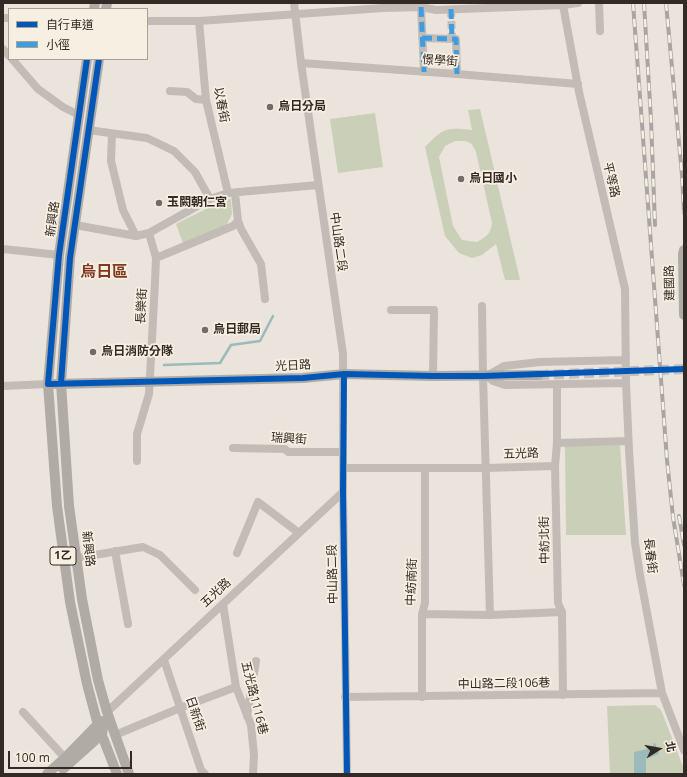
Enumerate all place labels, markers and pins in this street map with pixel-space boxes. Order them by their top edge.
place label: 烏日分局 [278,100,326,114]
marker: 烏日分局 [265,102,275,112]
place label: 烏日國小 [469,172,517,186]
marker: 烏日國小 [456,174,466,184]
place label: 玉闕朝仁宮 [167,196,227,210]
marker: 玉闕朝仁宮 [154,198,164,208]
place label: 烏日郵局 [213,323,261,337]
marker: 烏日郵局 [200,325,210,335]
place label: 烏日消防分隊 [101,345,173,359]
marker: 烏日消防分隊 [88,347,98,357]

